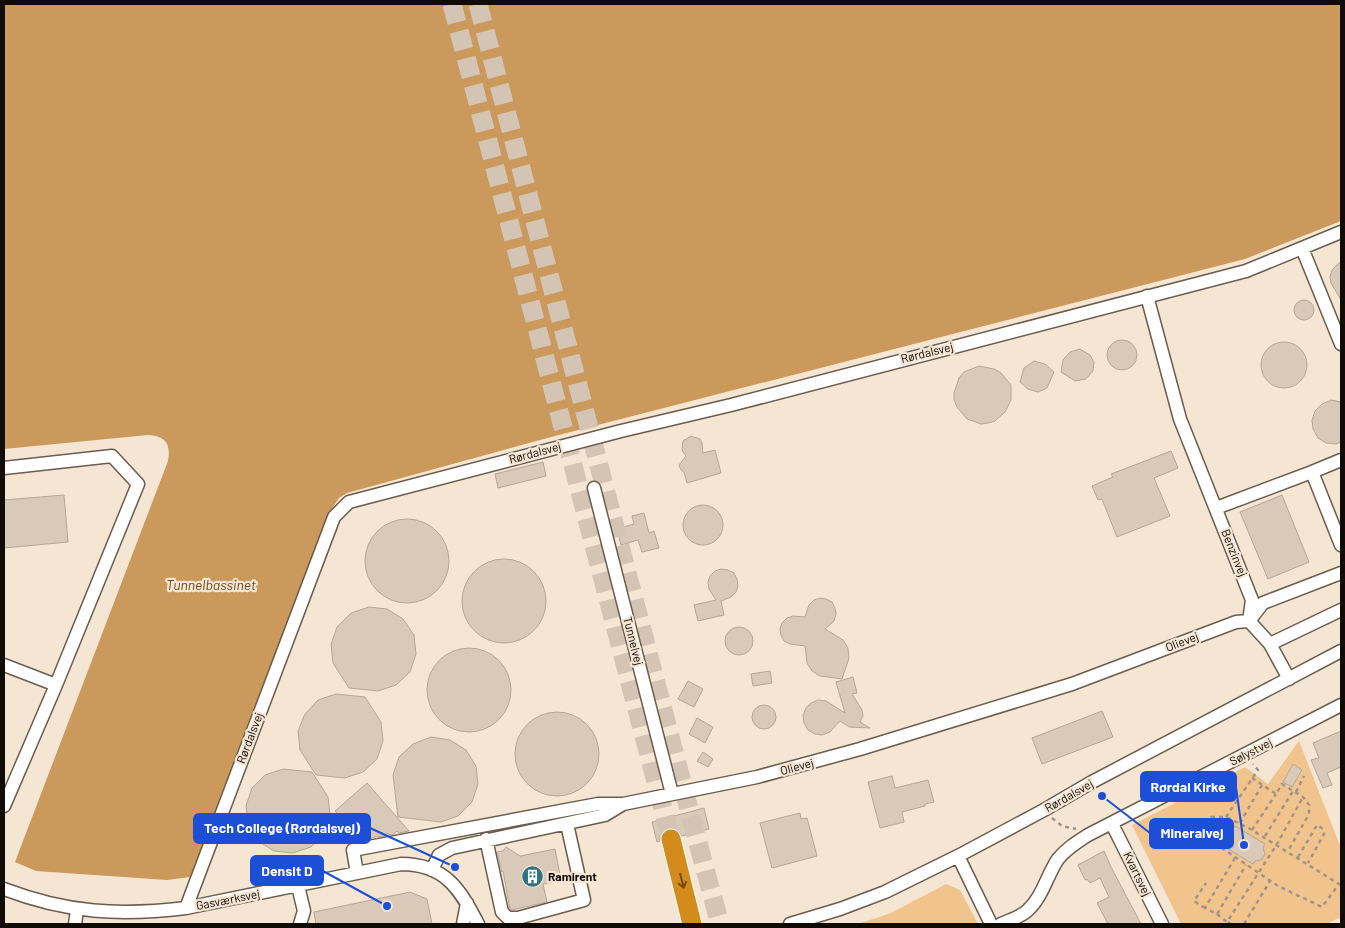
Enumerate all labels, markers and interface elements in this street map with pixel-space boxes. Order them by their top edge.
street label: Rørdalsvej [899,339,955,365]
street label: Rørdalsvej [507,438,563,466]
street label: Benzinvej [1219,527,1251,578]
water label: Tunnelbassinet [166,576,256,593]
street label: Tunnelvej [621,615,647,667]
street label: Olievej [1163,628,1200,654]
street label: Rørdalsvej [233,710,265,765]
street label: Sølystvej [1227,734,1274,768]
street label: Olievej [778,755,815,777]
callout: Rørdal Kirke [1141,772,1236,801]
street label: Rørdalsvej [1042,776,1095,815]
text: Rørdal Kirke [1150,778,1226,795]
callout: Tech College (Rørdalsvej) [194,814,370,843]
text: Tech College (Rørdalsvej) [204,819,360,836]
callout: Mineralvej [1150,819,1233,848]
text: Mineralvej [1161,824,1223,841]
street label: Kvartsvej [1121,849,1155,898]
callout: Densit D [251,856,323,885]
text: Densit D [261,862,313,879]
building icon: Ramirent [520,865,544,889]
place label: Ramirent [548,869,597,883]
one-way arrow [677,873,687,889]
street label: Gasværksvej [195,886,261,912]

